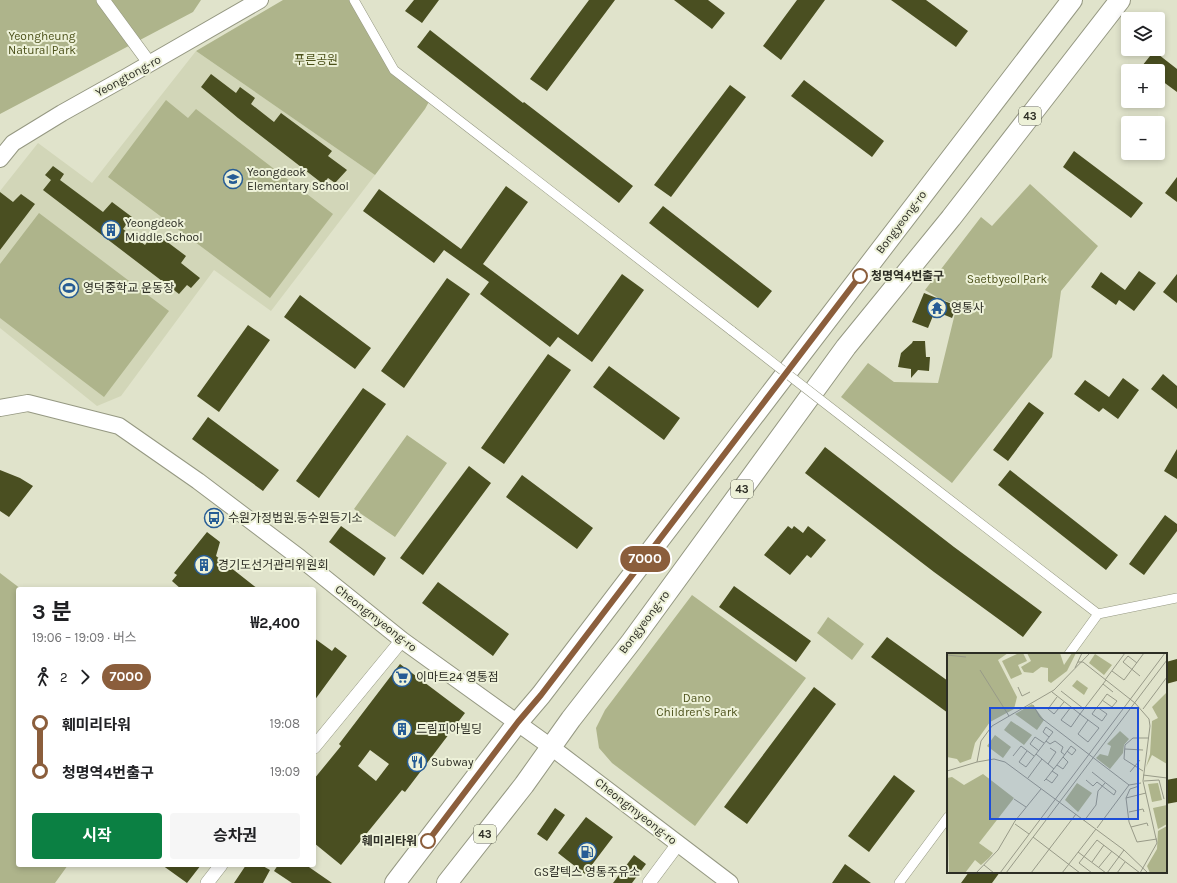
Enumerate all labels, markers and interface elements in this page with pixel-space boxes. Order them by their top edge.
map controls [1121,12,1165,160]
button: layers [1121,12,1165,56]
park label: Yeongheung Natural Park [8,29,76,57]
street label: Yeongtong-ro [93,52,163,100]
park label: 푸른공원 [294,53,338,67]
button: + [1121,64,1165,108]
road number: 43 [1019,107,1041,125]
button: − [1121,116,1165,160]
place label: Yeongdeok Elementary School [247,165,349,193]
school or university icon: Yeongdeok Elementary School [222,168,244,190]
street label: Bongyeong-ro [873,188,929,256]
place label: Yeongdeok Middle School [125,216,203,244]
building icon: Yeongdeok Middle School [100,219,122,241]
marker: 청명역4번출구 [852,268,868,284]
place label: 청명역4번출구 [871,269,944,283]
park label: Saetbyeol Park [967,272,1047,286]
sports icon: 영덕중학교 운동장 [58,277,80,299]
place label: 영덕중학교 운동장 [83,281,174,295]
temple icon: 영통사 [926,297,948,319]
place label: 영통사 [951,301,984,315]
road number: 43 [731,480,753,498]
bus stop icon: 수원가정법원.동수원등기소 [203,507,225,529]
place label: 수원가정법원.동수원등기소 [228,511,363,525]
line badge: 7000 [617,546,673,572]
text: 7000 [628,550,662,567]
building icon: 경기도선거관리위원회 [193,554,215,576]
place label: 경기도선거관리위원회 [218,558,328,572]
street label: Cheongmyeong-ro [332,582,420,654]
street label: Bongyeong-ro [616,588,672,656]
text: 3 분 [32,599,72,625]
text: ₩2,400 [250,614,300,632]
text: 19:06 – 19:09 · 버스 [32,630,137,645]
inset map [947,653,1167,873]
icon: walk [32,666,54,688]
icon: forward [74,666,96,688]
supermarket icon: 이마트24 영통점 [391,666,413,688]
text: 7000 [110,668,143,685]
text: 2 [60,670,68,685]
place label: 이마트24 영통점 [416,670,499,684]
park label: Dano Children's Park [656,691,738,719]
text: 훼미리타워 [62,716,131,734]
text: 19:08 [269,716,300,731]
building icon: 드림피아빌딩 [391,718,413,740]
place label: 드림피아빌딩 [416,722,482,736]
restaurant icon: Subway [406,751,428,773]
place label: Subway [431,755,474,769]
text: 청명역4번출구 [62,764,154,782]
text: 19:09 [270,764,300,779]
street label: Cheongmyeong-ro [592,775,680,847]
button: 시작 [32,813,162,859]
button: 승차권 [170,813,300,859]
road number: 43 [474,825,496,843]
marker: 훼미리타워 [420,833,436,849]
place label: 훼미리타워 [362,834,417,848]
fuel station icon: GS칼텍스 영통주유소 [576,841,598,863]
place label: GS칼텍스 영통주유소 [534,865,640,879]

